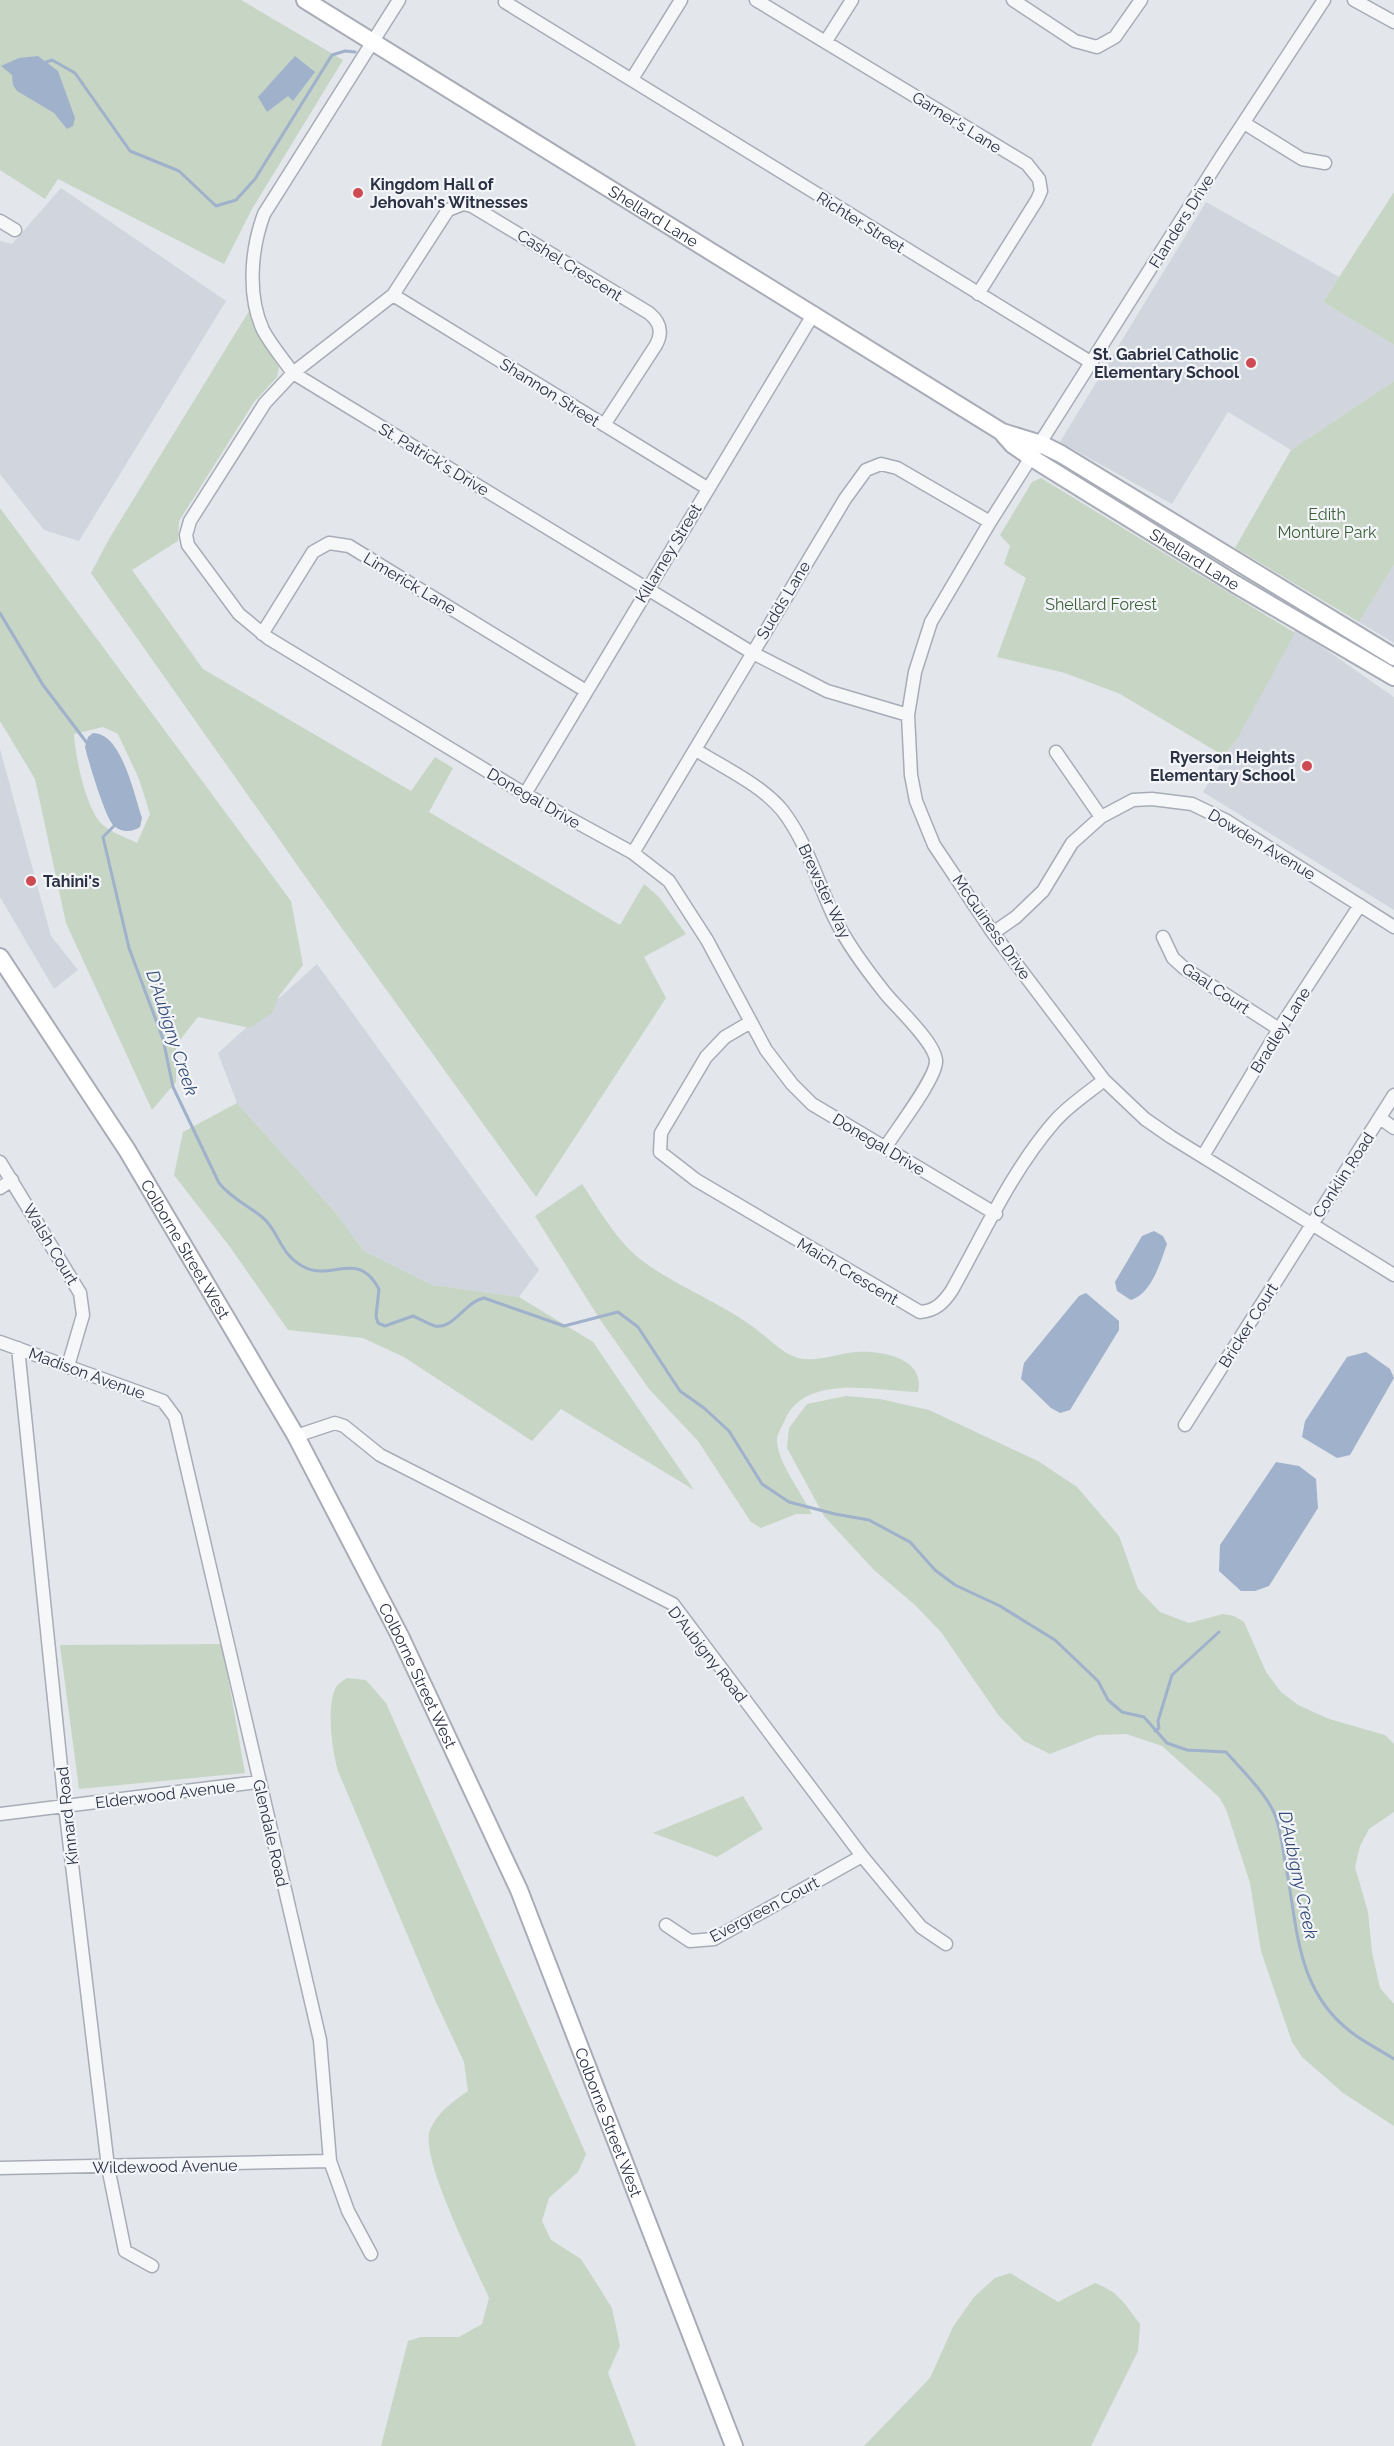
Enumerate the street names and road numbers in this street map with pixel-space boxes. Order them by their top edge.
street label: Garner's Lane [909,87,1005,157]
street label: Flanders Drive [1145,171,1218,272]
street label: Shellard Lane [605,181,702,251]
street label: Richter Street [813,188,909,257]
street label: Cashel Crescent [514,226,626,306]
street label: Shannon Street [496,354,604,431]
street label: St. Patrick's Drive [375,419,492,500]
street label: Killarney Street [631,500,706,606]
street label: Shellard Lane [1146,524,1243,594]
street label: Limerick Lane [360,548,459,618]
street label: Sudds Lane [753,558,814,643]
street label: Donegal Drive [484,764,584,833]
street label: Dowden Avenue [1205,805,1319,884]
street label: Brewster Way [794,841,855,942]
street label: McGuiness Drive [948,871,1035,983]
street label: Gaal Court [1178,959,1254,1018]
street label: Bradley Lane [1247,984,1314,1077]
street label: Donegal Drive [829,1109,928,1179]
street label: Conklin Road [1309,1129,1378,1222]
street label: Colborne Street West [136,1176,234,1323]
street label: Walsh Court [19,1200,82,1289]
street label: Maich Crescent [794,1234,902,1309]
street label: Bricker Court [1215,1279,1282,1371]
street label: Madison Avenue [26,1344,148,1403]
street label: Colborne Street West [374,1600,461,1752]
street label: D'Aubigny Road [664,1602,751,1706]
street label: Kinnard Road [53,1766,82,1866]
street label: Elderwood Avenue [94,1777,236,1812]
street label: Glendale Road [249,1778,292,1889]
street label: Evergreen Court [706,1872,823,1946]
street label: Colborne Street West [571,2045,646,2200]
street label: Wildewood Avenue [92,2156,238,2177]

